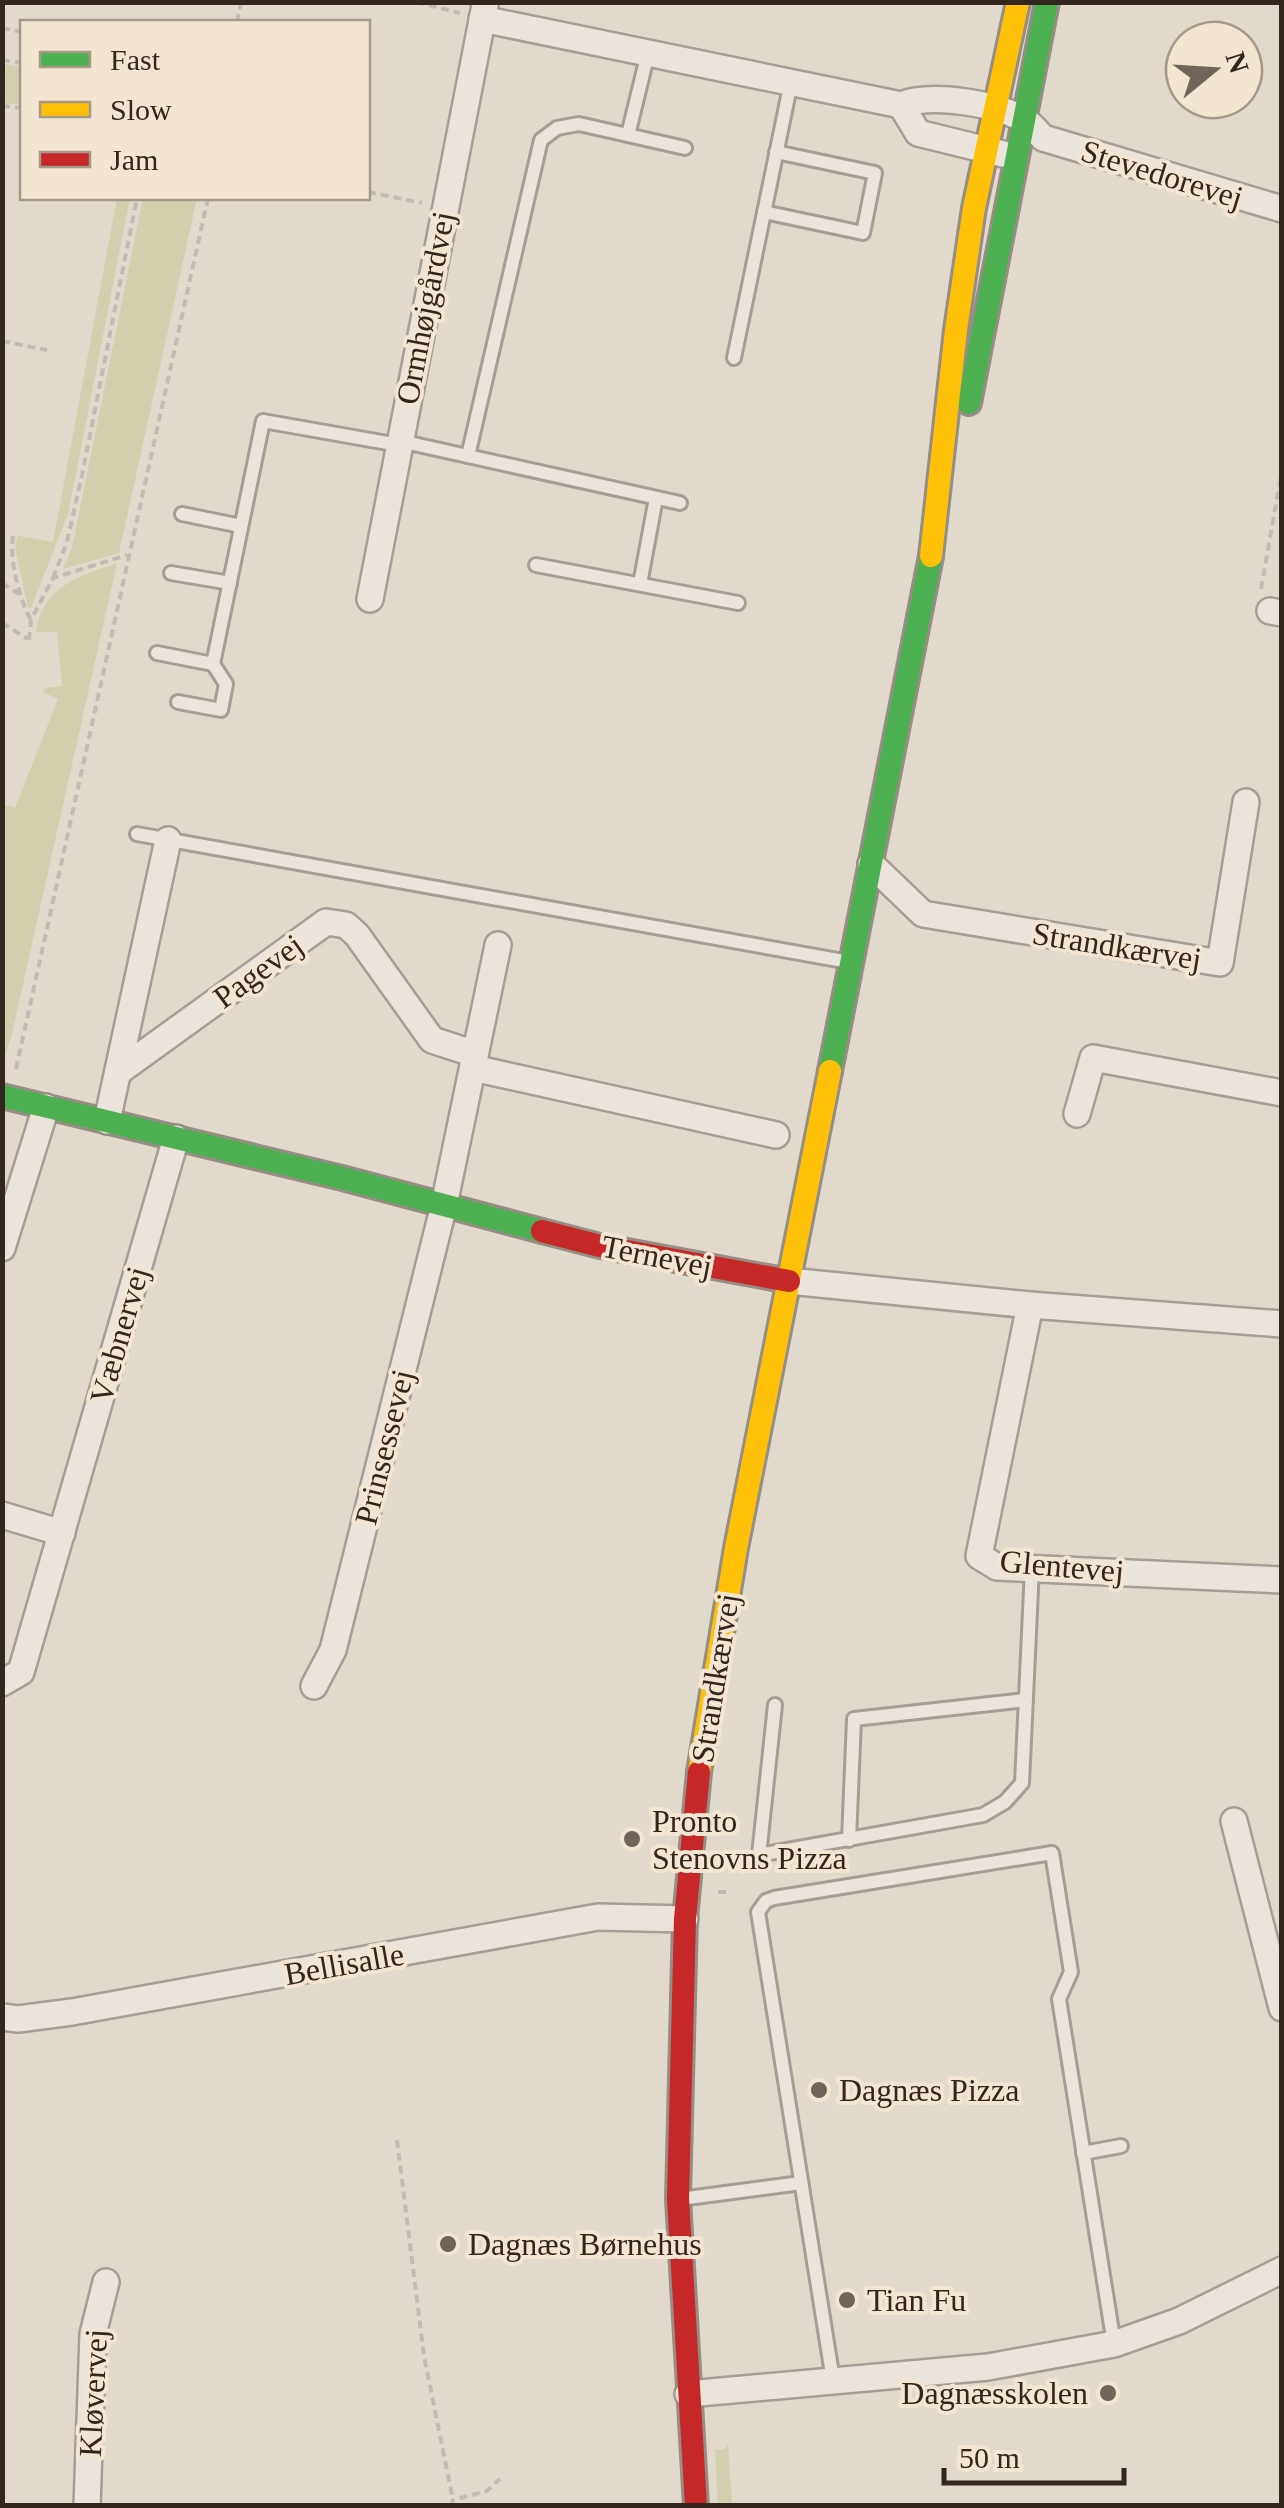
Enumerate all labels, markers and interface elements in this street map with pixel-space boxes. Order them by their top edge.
legend [20,20,370,200]
north arrow [1164,20,1264,120]
text: Fast [110,43,161,76]
text: N [1219,48,1255,77]
text: Slow [110,93,172,126]
street label: Stevedorevej [1077,132,1247,216]
text: Jam [110,143,158,176]
street label: Ormhøjgårdvej [389,209,461,407]
street label: Strandkærvej [1030,915,1204,977]
street label: Pagevej [206,927,310,1015]
street label: Ternevej [599,1228,715,1284]
street label: Væbnervej [82,1263,156,1407]
street label: Prinsessevej [347,1366,421,1528]
street label: Glentevej [998,1543,1126,1589]
street label: Strandkærvej [684,1591,746,1765]
place label: Pronto Stenovns Pizza [652,1803,847,1876]
marker: Pronto Stenovns Pizza [621,1828,643,1850]
street label: Bellisalle [281,1936,407,1992]
place label: Dagnæs Pizza [839,2072,1019,2108]
marker: Dagnæs Pizza [808,2079,830,2101]
place label: Dagnæs Børnehus [468,2226,702,2262]
marker: Dagnæs Børnehus [437,2233,459,2255]
place label: Tian Fu [867,2282,966,2318]
marker: Tian Fu [836,2289,858,2311]
street label: Kløvervej [72,2328,114,2458]
place label: Dagnæsskolen [901,2375,1088,2411]
marker: Dagnæsskolen [1097,2382,1119,2404]
scale bar [944,2423,1124,2485]
text: 50 m [959,2441,1020,2474]

